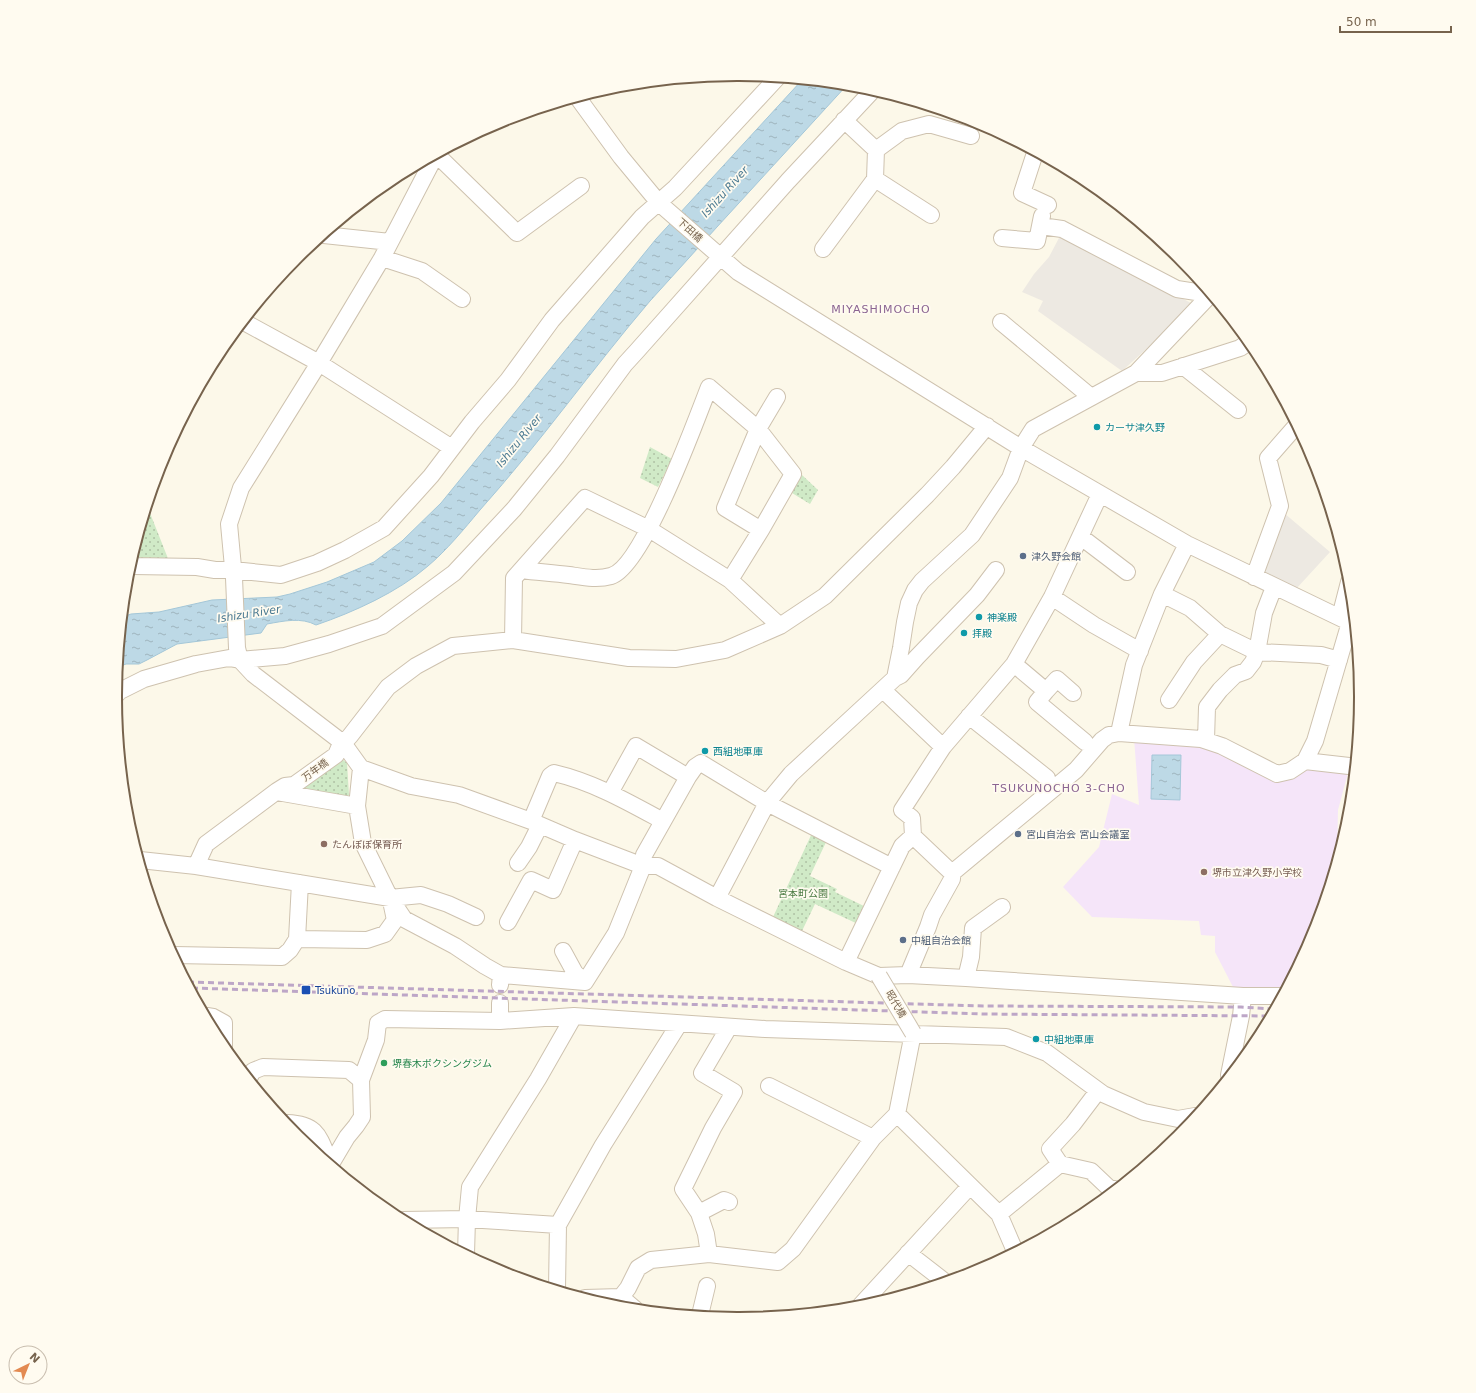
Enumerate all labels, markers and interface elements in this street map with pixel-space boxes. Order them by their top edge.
scale bar [1340,8,1451,34]
text: 50 m [1346,15,1377,29]
water label: Ishizu River [699,163,752,220]
street label: 下田橋 [675,216,705,244]
district label: MIYASHIMOCHO [831,303,931,316]
water label: Ishizu River [494,411,545,470]
marker: カーサ津久野 [1092,422,1102,432]
place label: カーサ津久野 [1105,422,1165,433]
marker: 津久野会館 [1018,551,1028,561]
place label: 津久野会館 [1031,551,1081,562]
water label: Ishizu River [217,602,283,625]
marker: 神楽殿 [974,612,984,622]
place label: 神楽殿 [987,612,1017,623]
marker: 拝殿 [959,628,969,638]
place label: 拝殿 [972,628,992,639]
marker: 西組地車庫 [700,746,710,756]
place label: 西組地車庫 [713,746,763,757]
street label: 万年橋 [300,757,330,783]
district label: TSUKUNOCHO 3-CHO [991,782,1126,795]
marker: 宮山自治会 宮山会議室 [1013,829,1023,839]
place label: 宮山自治会 宮山会議室 [1026,829,1129,840]
marker: たんぽぽ保育所 [319,839,329,849]
place label: たんぽぽ保育所 [332,839,402,850]
marker: 堺市立津久野小学校 [1199,867,1209,877]
place label: 堺市立津久野小学校 [1212,867,1302,878]
park label: 宮本町公園 [778,888,828,899]
marker: 中組自治会館 [898,935,908,945]
place label: 中組自治会館 [911,935,971,946]
marker: Tsukuno [300,984,312,996]
place label: Tsukuno [314,985,355,996]
street label: 昭代橋 [884,988,908,1020]
marker: 中組地車庫 [1031,1034,1041,1044]
place label: 中組地車庫 [1044,1034,1094,1045]
marker: 堺春木ボクシングジム [379,1058,389,1068]
place label: 堺春木ボクシングジム [392,1058,492,1069]
north arrow [8,1345,48,1385]
text: N [27,1350,42,1366]

